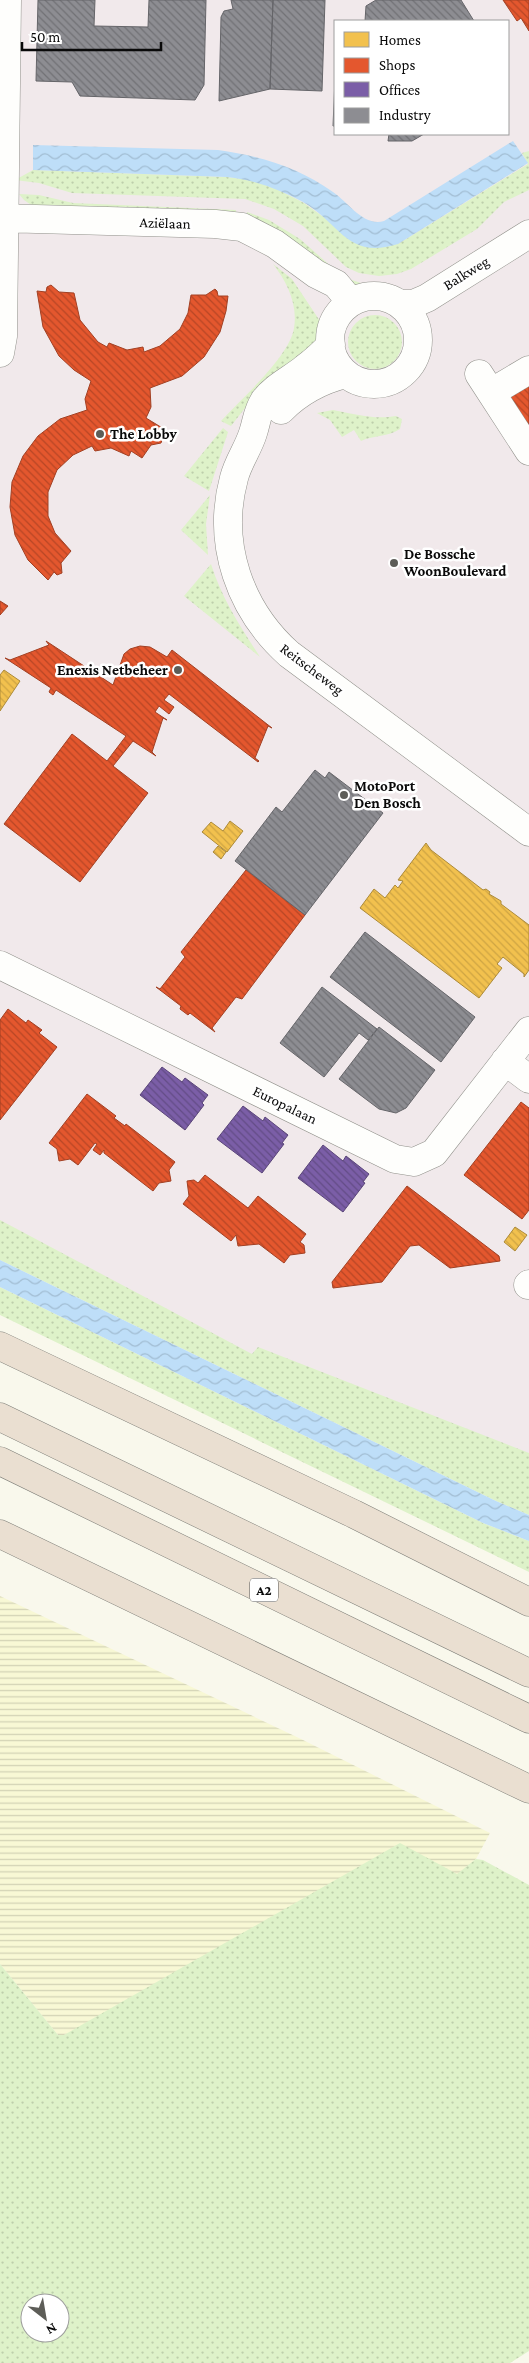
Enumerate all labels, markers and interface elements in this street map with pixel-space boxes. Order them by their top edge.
scale bar [22,20,161,52]
legend [334,20,509,135]
text: 50 m [30,29,60,45]
text: Homes [379,32,421,48]
text: Shops [379,57,415,74]
text: Offices [379,82,420,98]
text: Industry [379,107,431,124]
street label: Aziëlaan [139,214,191,232]
street label: Balkweg [440,253,492,294]
place label: The Lobby [110,426,178,442]
marker: The Lobby [94,428,106,440]
place label: De Bossche WoonBoulevard [403,546,507,579]
marker: De Bossche WoonBoulevard [388,557,400,569]
street label: Reitscheweg [277,640,347,699]
place label: Enexis Netbeheer [57,662,168,678]
marker: Enexis Netbeheer [172,664,184,676]
place label: MotoPort Den Bosch [354,778,421,811]
marker: MotoPort Den Bosch [338,789,350,801]
street label: Europalaan [250,1083,320,1128]
road number: A2 [250,1578,278,1602]
north arrow [20,2293,70,2343]
text: N [43,2320,60,2339]

